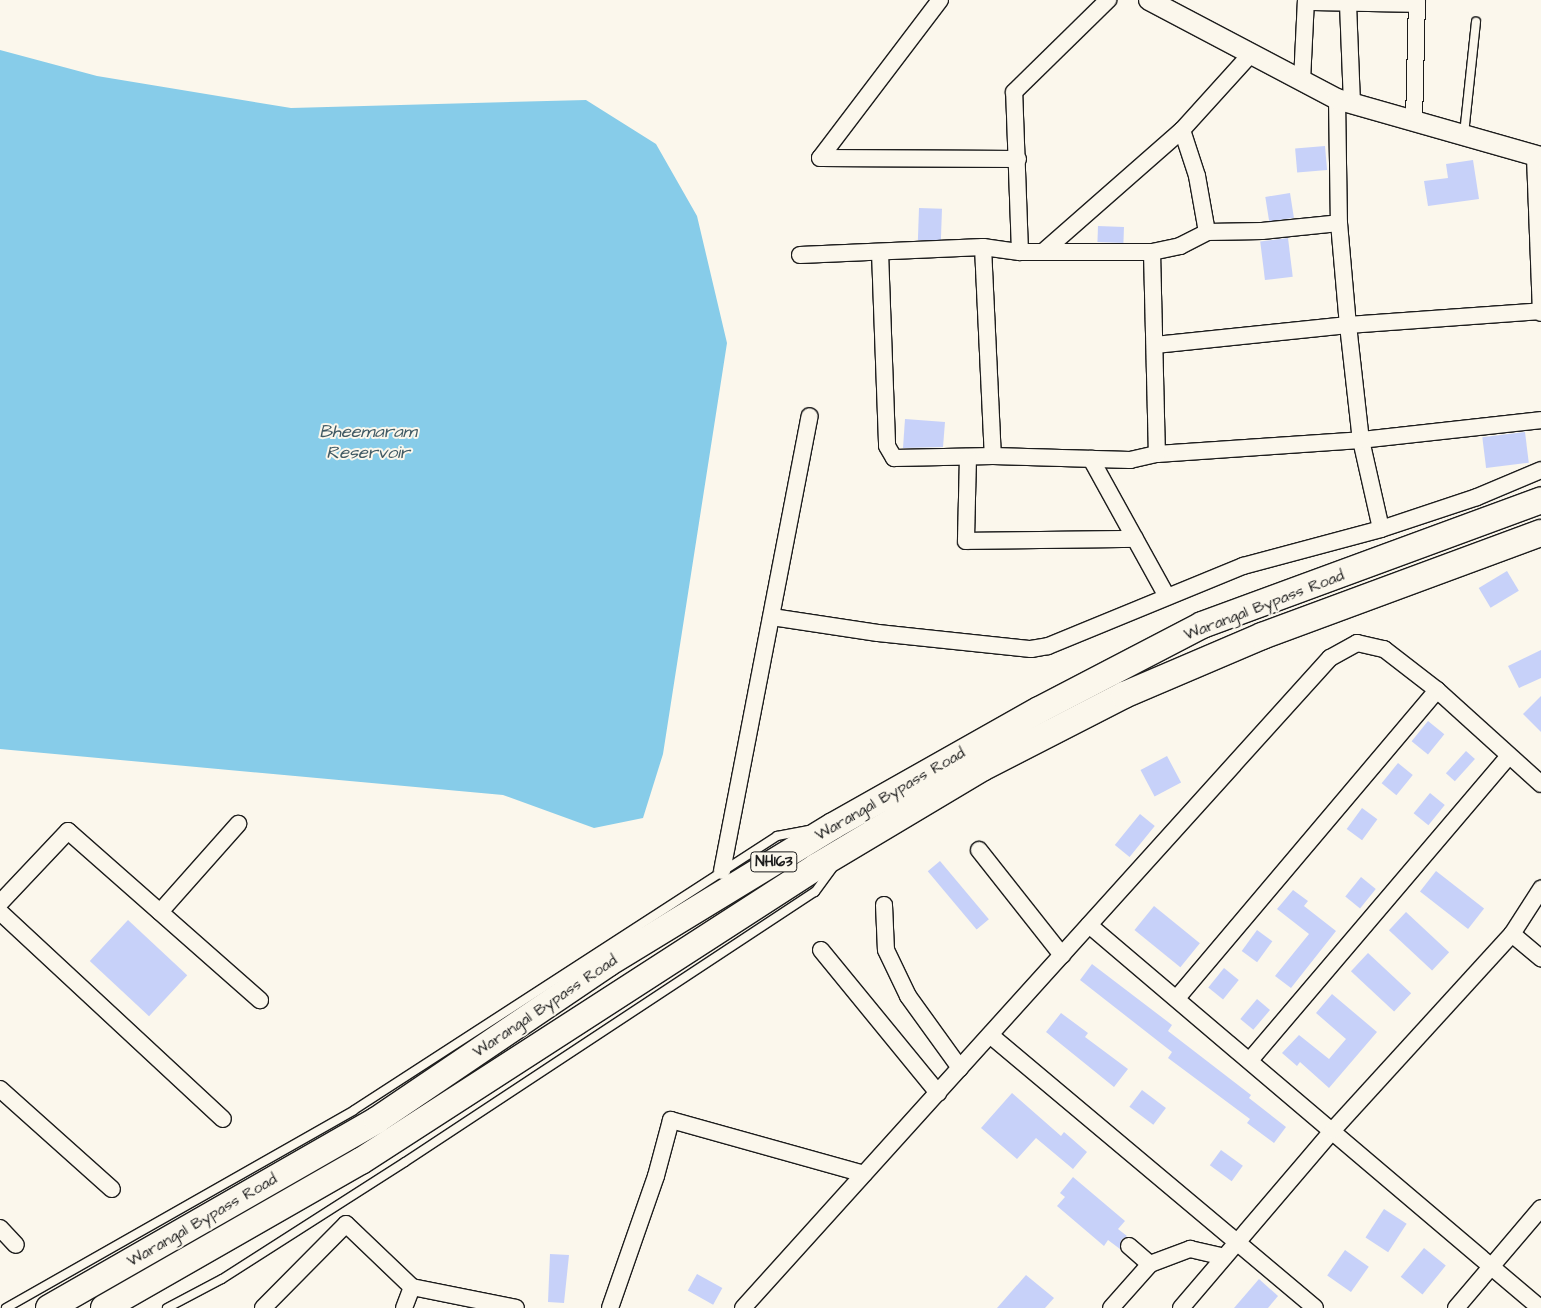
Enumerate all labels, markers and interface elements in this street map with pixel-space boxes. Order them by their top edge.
water label: Bheemaram Reservoir [319,422,417,464]
street label: Warangal Bypass Road [1181,566,1347,644]
street label: Warangal Bypass Road [812,743,968,845]
road number: NH163 [750,850,798,874]
street label: Warangal Bypass Road [469,951,621,1061]
street label: Warangal Bypass Road [124,1169,280,1271]

